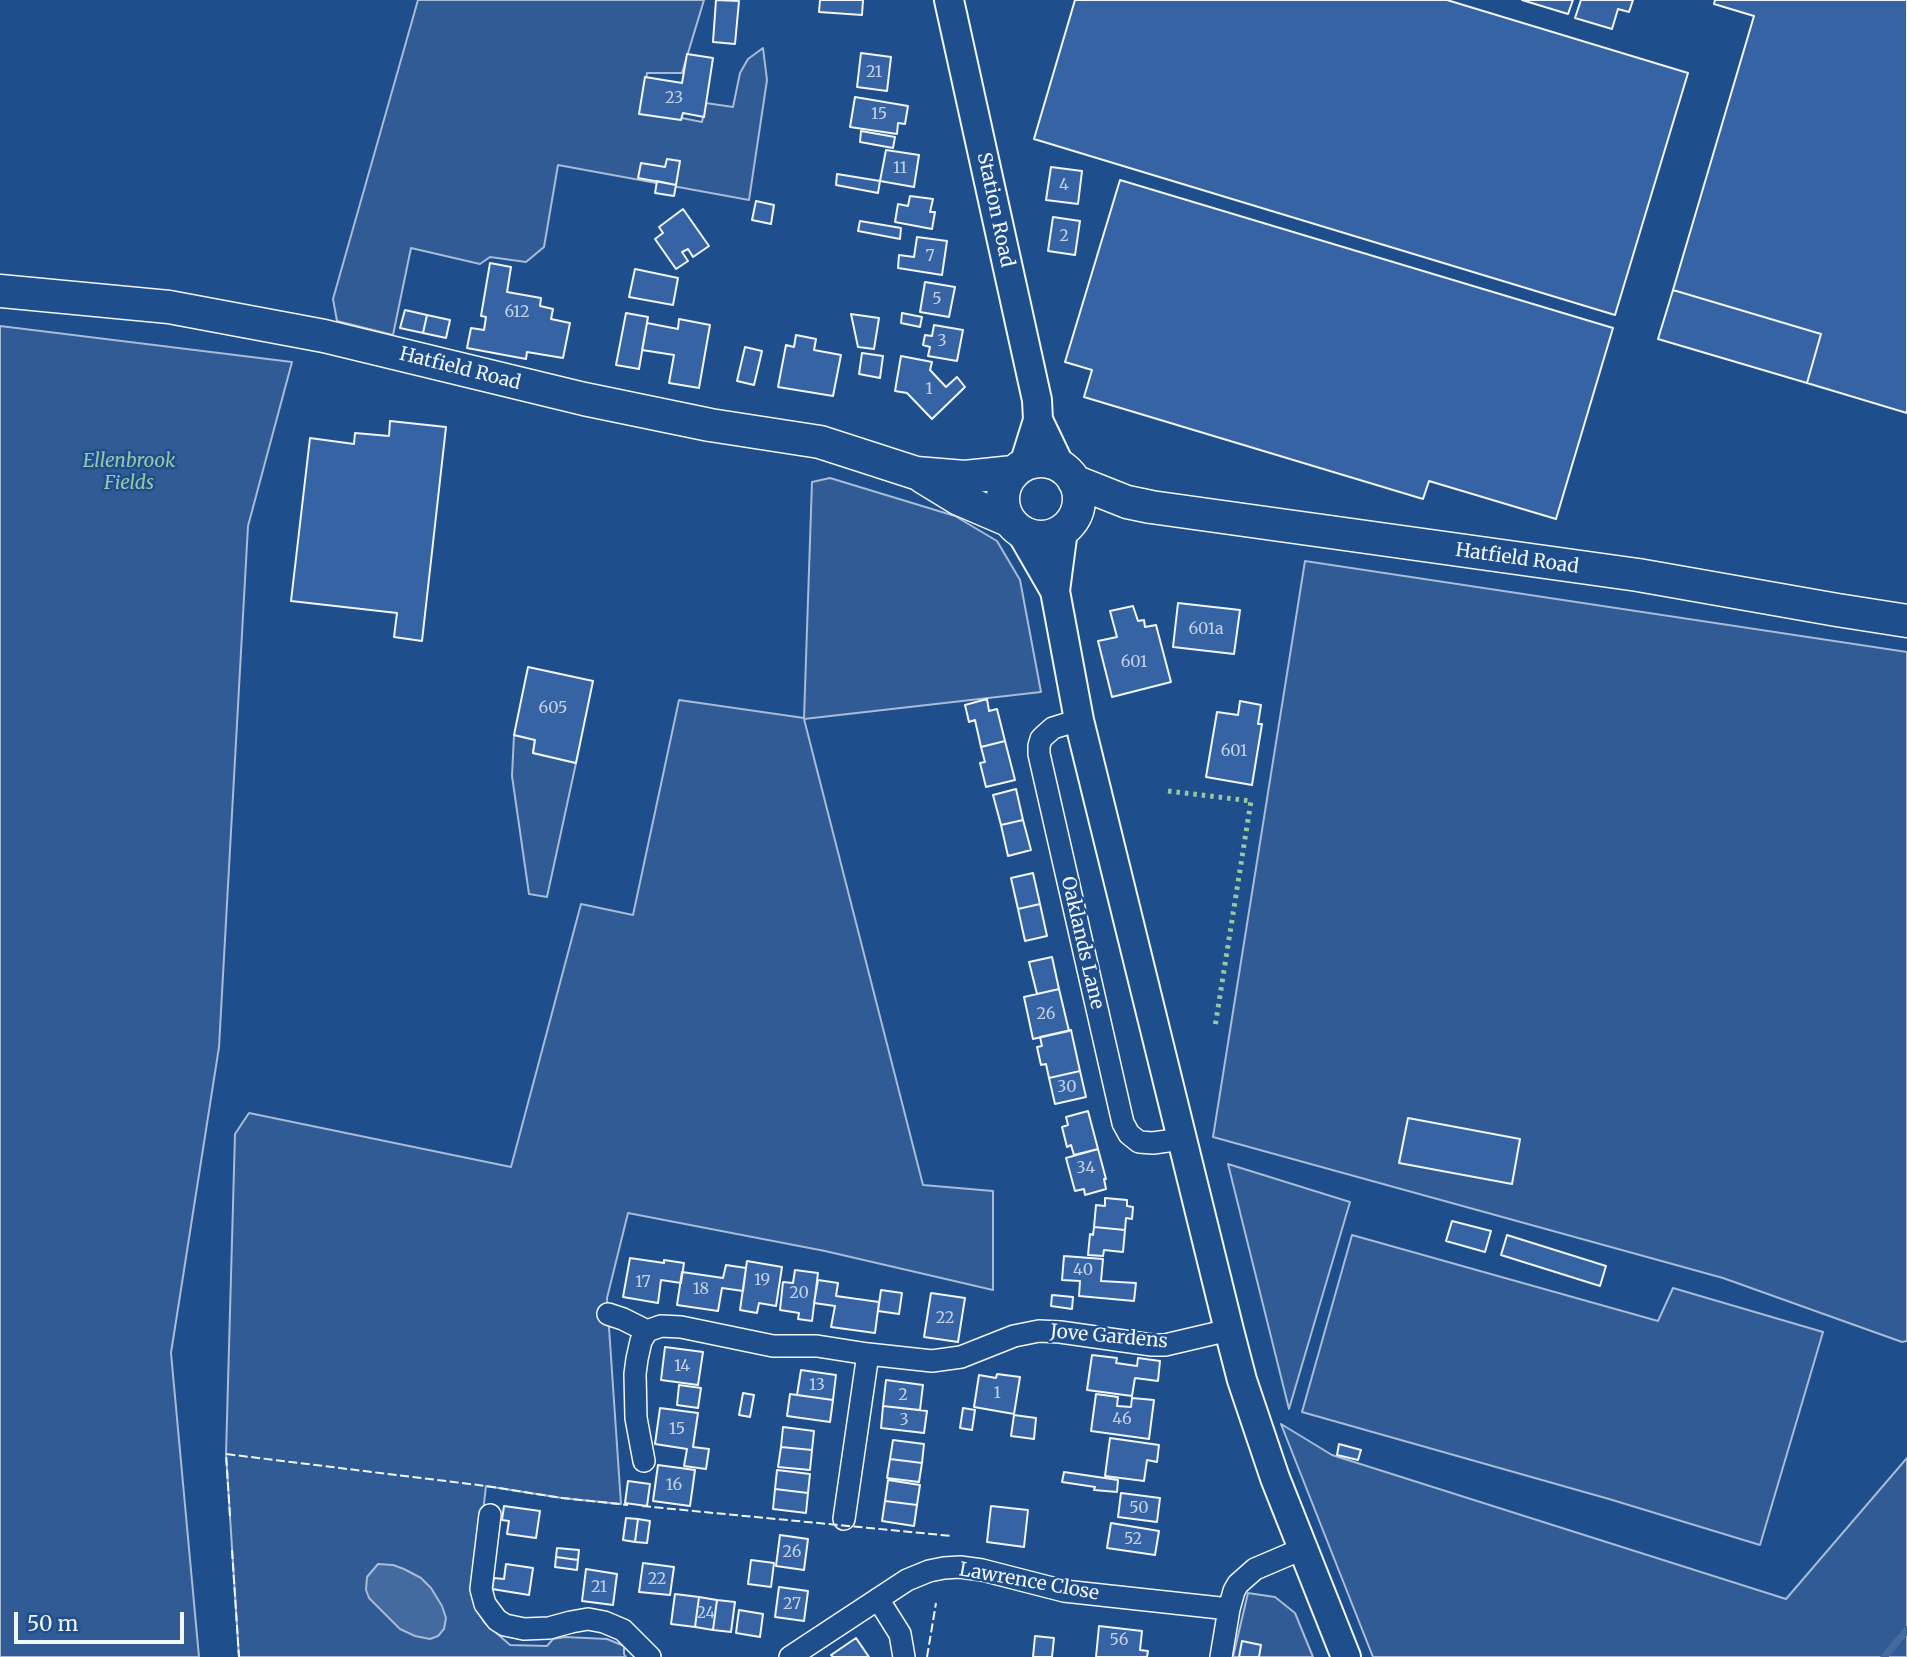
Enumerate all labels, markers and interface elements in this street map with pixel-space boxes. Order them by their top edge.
house number: 21 [866,62,882,82]
house number: 23 [665,88,683,108]
house number: 15 [871,104,887,124]
street label: Station Road [972,151,1018,269]
house number: 11 [893,158,907,178]
house number: 4 [1059,175,1069,195]
house number: 2 [1059,226,1069,246]
house number: 7 [925,246,935,266]
house number: 5 [932,289,942,309]
house number: 612 [504,302,530,322]
house number: 3 [937,331,947,351]
street label: Hatfield Road [397,343,523,395]
house number: 1 [925,379,933,399]
park label: Ellenbrook Fields [83,451,175,495]
street label: Hatfield Road [1454,539,1580,579]
house number: 601a [1188,619,1224,639]
house number: 601 [1121,652,1147,672]
house number: 605 [539,698,567,718]
house number: 601 [1221,741,1247,761]
street label: Oaklands Lane [1056,875,1108,1011]
house number: 26 [1037,1004,1055,1024]
house number: 30 [1057,1077,1077,1097]
house number: 34 [1077,1158,1095,1178]
house number: 40 [1073,1260,1093,1280]
house number: 19 [754,1270,770,1290]
house number: 17 [635,1272,651,1292]
house number: 18 [693,1279,709,1299]
house number: 20 [789,1283,809,1303]
house number: 22 [936,1308,954,1328]
street label: Jove Gardens [1049,1321,1169,1353]
house number: 14 [674,1356,690,1376]
house number: 13 [809,1375,825,1395]
house number: 1 [993,1383,1001,1403]
house number: 2 [898,1385,908,1405]
house number: 46 [1112,1409,1132,1429]
house number: 3 [899,1410,909,1430]
house number: 15 [669,1419,685,1439]
house number: 16 [666,1475,682,1495]
house number: 50 [1129,1498,1149,1518]
house number: 52 [1124,1529,1142,1549]
house number: 26 [783,1542,801,1562]
street label: Lawrence Close [957,1558,1101,1606]
house number: 22 [648,1569,666,1589]
house number: 21 [591,1577,607,1597]
house number: 27 [783,1594,801,1614]
scale bar [18,1598,187,1642]
house number: 24 [697,1603,715,1623]
text: 50 m [27,1610,78,1637]
house number: 56 [1110,1630,1128,1650]

